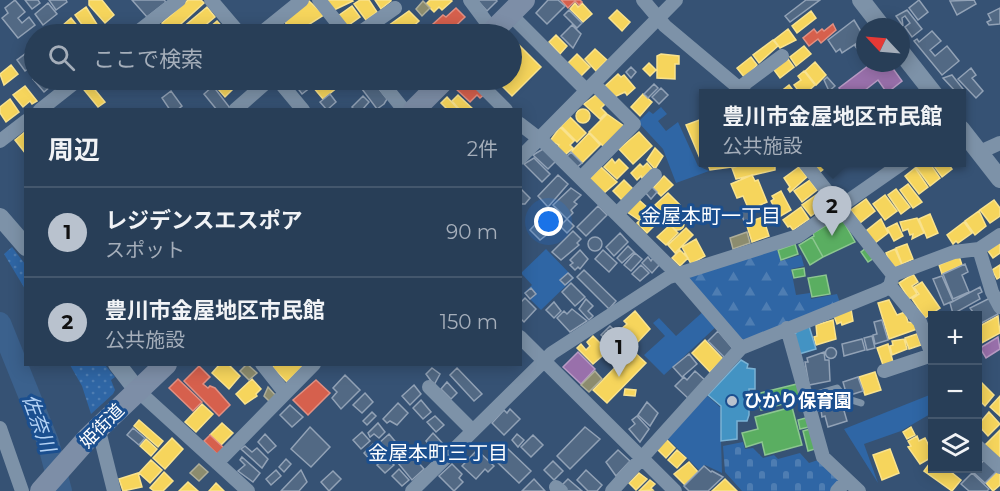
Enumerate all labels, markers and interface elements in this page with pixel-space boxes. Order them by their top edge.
north arrow [856,18,910,72]
search box [24,24,522,90]
icon: search [45,41,78,74]
text: ここで検索 [93,46,203,73]
popup [699,89,966,167]
text: 豊川市金屋地区市民館 [722,103,943,130]
text: 周辺 [48,134,100,166]
text: 公共施設 [722,134,802,158]
text: 2件 [467,137,498,161]
pin: 2 [812,186,852,236]
district label: 金屋本町一丁目 [641,204,781,228]
text: レジデンスエスポア [105,207,303,234]
your location [534,207,563,236]
text: 1 [64,220,71,244]
text: 90 m [446,220,498,244]
text: スポット [105,238,185,262]
text: 豊川市金屋地区市民館 [105,297,325,324]
text: 2 [62,310,73,334]
text: 150 m [440,310,498,334]
map controls [928,311,982,473]
button: + [928,311,982,365]
text: 公共施設 [105,328,185,352]
pin: 1 [600,328,638,377]
button: − [928,365,982,419]
place label: ひかり保育園 [744,390,852,412]
water label: 佐奈川 [17,391,61,457]
marker: ひかり保育園 [725,394,739,408]
street label: 姫街道 [75,399,129,453]
button: layers [928,419,982,473]
district label: 金屋本町三丁目 [368,441,508,465]

